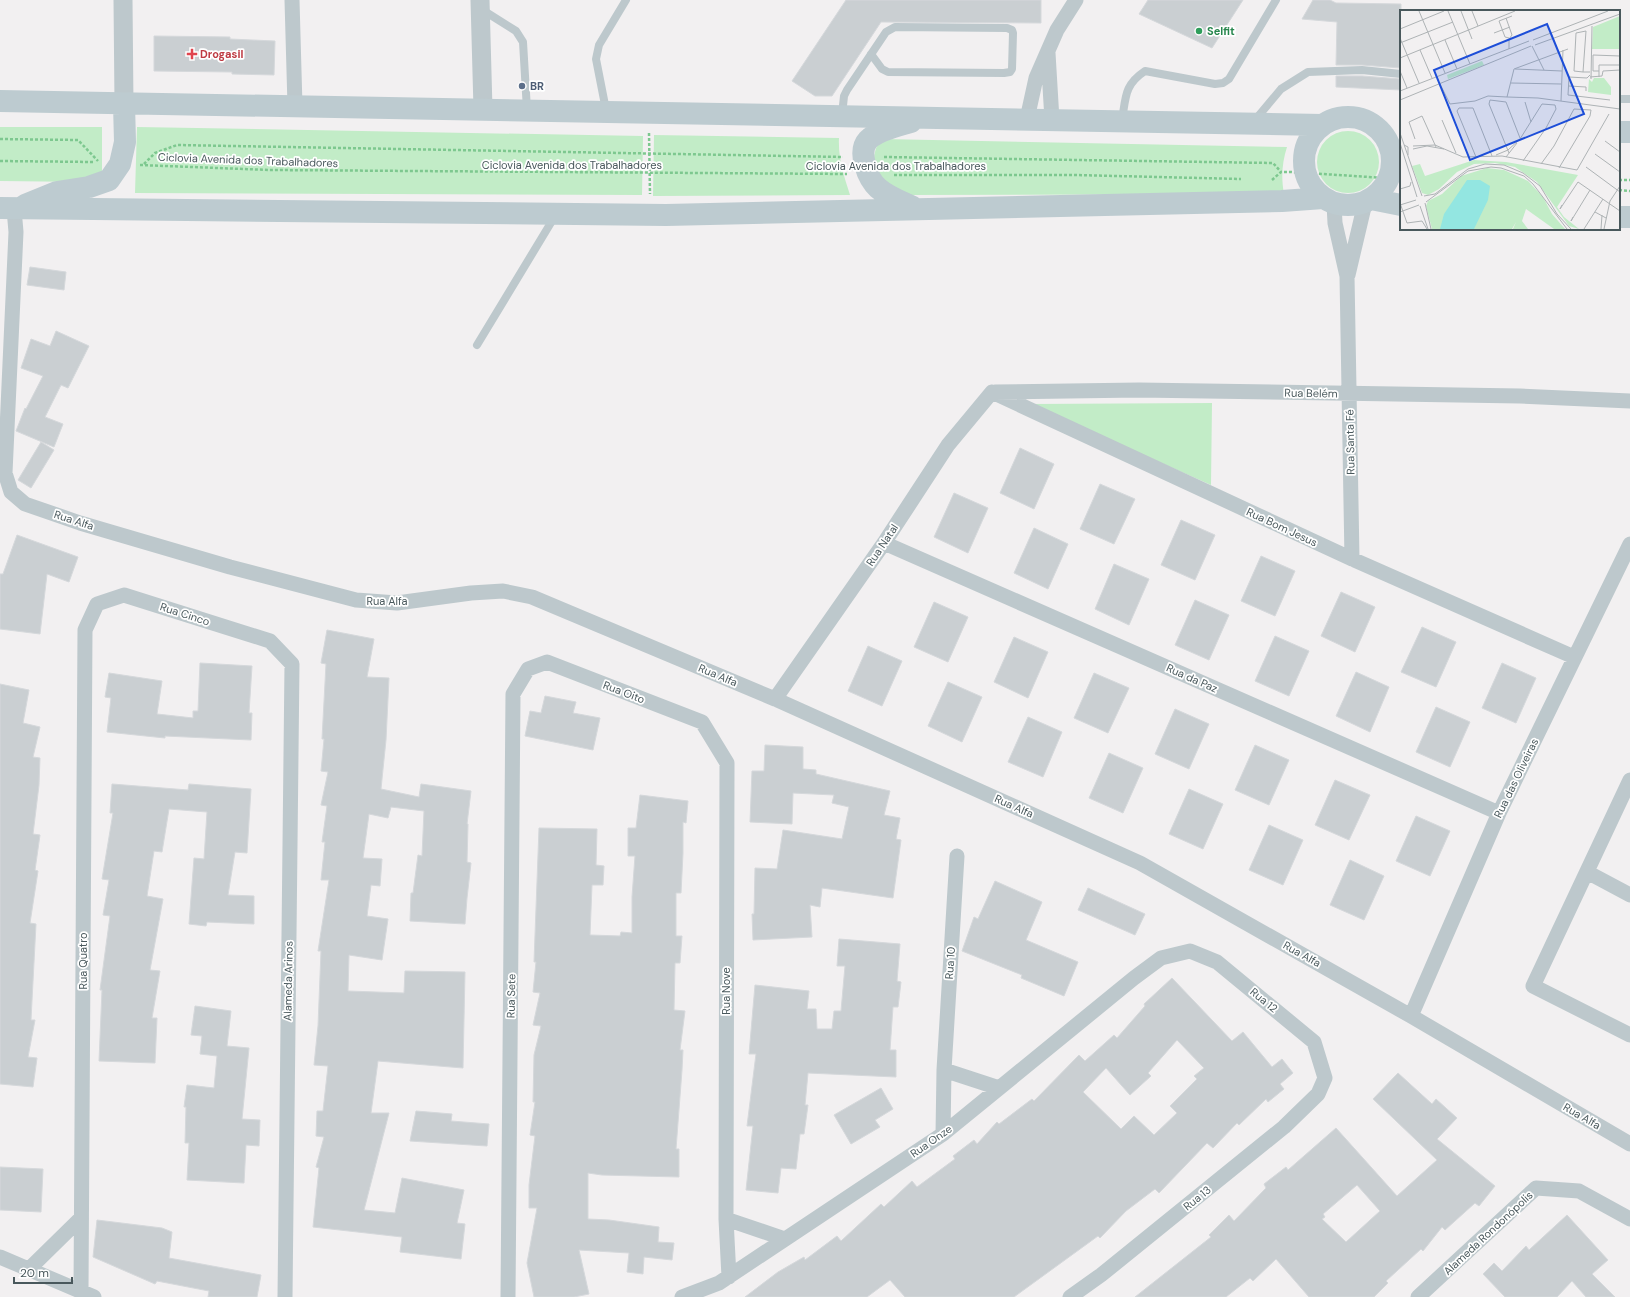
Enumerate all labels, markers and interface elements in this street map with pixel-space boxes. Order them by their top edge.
inset map [1400,10,1620,230]
place label: Selfit [1207,24,1235,38]
marker: Selfit [1194,26,1204,36]
place label: Drogasil [200,47,243,61]
marker: Drogasil [187,49,197,59]
place label: BR [530,79,544,93]
marker: BR [517,81,527,91]
street label: Ciclovia Avenida dos Trabalhadores [158,150,338,170]
street label: Ciclovia Avenida dos Trabalhadores [482,158,662,172]
street label: Ciclovia Avenida dos Trabalhadores [806,159,986,173]
street label: Rua Belém [1284,386,1338,400]
street label: Rua Santa Fé [1342,409,1358,475]
street label: Rua Bom Jesus [1244,504,1320,550]
street label: Rua Alfa [52,507,96,533]
street label: Rua Natal [863,521,901,569]
street label: Rua Alfa [366,594,408,608]
street label: Rua Cinco [158,599,212,629]
street label: Rua da Paz [1164,660,1220,696]
street label: Rua Alfa [696,661,740,689]
street label: Rua Oito [601,678,647,706]
street label: Rua das Oliveiras [1491,736,1541,820]
street label: Rua Alfa [992,791,1036,821]
street label: Rua Quatro [76,932,90,990]
street label: Rua Alfa [1281,938,1323,970]
street label: Alameda Arinos [280,941,296,1021]
street label: Rua 10 [942,946,958,980]
street label: Rua Nove [719,967,733,1015]
street label: Rua Sete [504,974,518,1018]
street label: Rua 12 [1247,985,1281,1015]
street label: Rua Alfa [1561,1100,1603,1132]
street label: Rua Onze [907,1122,955,1160]
street label: Rua 13 [1180,1183,1214,1213]
street label: Alameda Rondonópolis [1440,1188,1536,1278]
scale bar [14,1259,72,1285]
text: 20 m [20,1265,49,1281]

